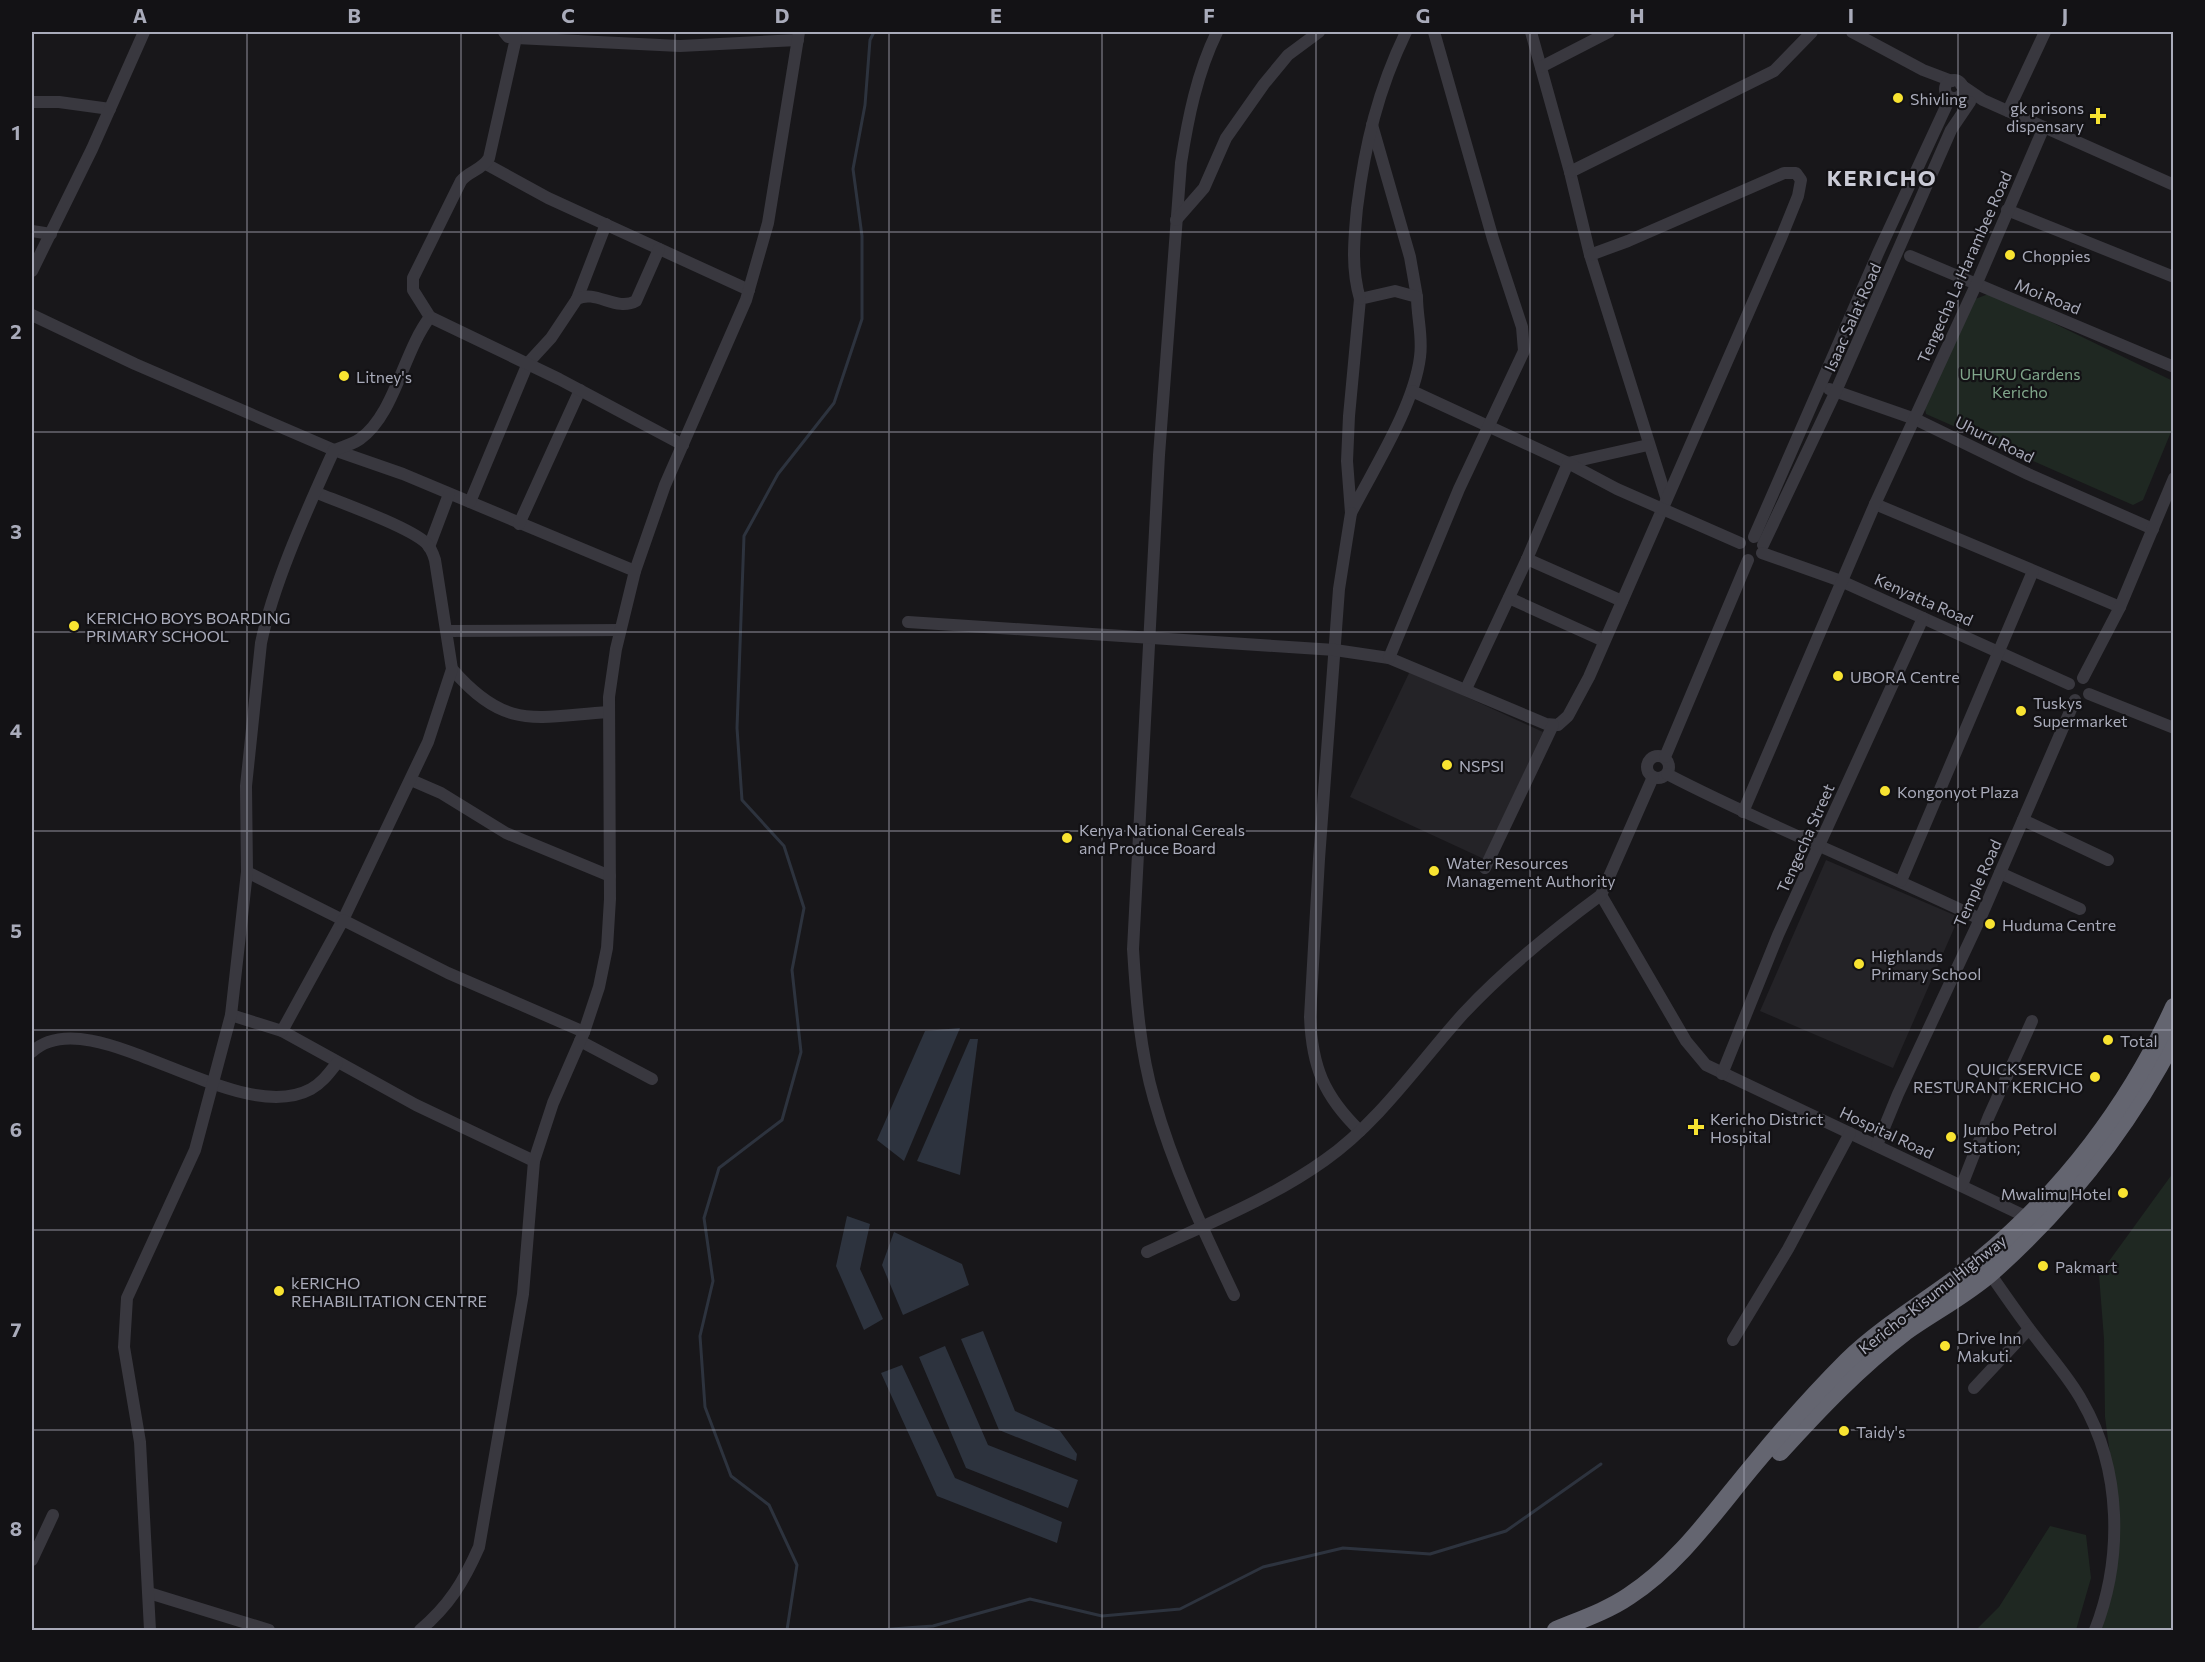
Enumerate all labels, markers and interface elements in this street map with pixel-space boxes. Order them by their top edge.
text: A [133,3,147,27]
text: B [347,3,361,27]
text: C [561,3,575,27]
text: D [775,3,789,27]
text: E [990,3,1002,27]
text: F [1203,3,1215,27]
text: G [1416,3,1430,27]
text: H [1630,3,1645,27]
text: I [1848,3,1854,27]
text: J [2062,3,2068,27]
place label: Shivling [1910,89,1967,108]
marker: Shivling [1891,91,1905,105]
place label: gk prisons dispensary [2006,98,2084,135]
marker: gk prisons dispensary [2089,107,2107,125]
text: 1 [11,120,21,144]
district label: KERICHO [1827,164,1937,191]
street label: Tengecha La Harambee Road [1913,168,2015,366]
place label: Choppies [2022,246,2090,265]
marker: Choppies [2003,248,2017,262]
street label: Isaac Salat Road [1820,260,1884,374]
street label: Moi Road [2012,274,2084,318]
text: 2 [10,319,22,343]
park label: UHURU Gardens Kericho [1960,364,2080,401]
place label: Litney's [356,367,412,386]
marker: Litney's [337,369,351,383]
street label: Uhuru Road [1952,412,2038,466]
text: 3 [10,519,22,543]
street label: Kenyatta Road [1872,569,1976,629]
place label: KERICHO BOYS BOARDING PRIMARY SCHOOL [86,608,291,645]
marker: KERICHO BOYS BOARDING PRIMARY SCHOOL [67,619,81,633]
place label: UBORA Centre [1850,667,1960,686]
marker: UBORA Centre [1831,669,1845,683]
place label: Tuskys Supermarket [2033,693,2128,730]
marker: Tuskys Supermarket [2014,704,2028,718]
text: 4 [10,718,22,742]
place label: NSPSI [1459,756,1504,775]
marker: NSPSI [1440,758,1454,772]
street label: Tengecha Street [1772,780,1838,895]
place label: Kongonyot Plaza [1897,782,2019,801]
marker: Kongonyot Plaza [1878,784,1892,798]
place label: Kenya National Cereals and Produce Board [1079,820,1245,857]
marker: Kenya National Cereals and Produce Board [1060,831,1074,845]
street label: Temple Road [1949,836,2005,930]
place label: Water Resources Management Authority [1446,853,1616,890]
marker: Water Resources Management Authority [1427,864,1441,878]
place label: Huduma Centre [2002,915,2116,934]
marker: Huduma Centre [1983,917,1997,931]
text: 5 [10,918,22,942]
place label: Highlands Primary School [1871,946,1981,983]
marker: Highlands Primary School [1852,957,1866,971]
place label: Total [2120,1031,2157,1050]
marker: Total [2101,1033,2115,1047]
place label: QUICKSERVICE RESTURANT KERICHO [1913,1059,2083,1096]
marker: QUICKSERVICE RESTURANT KERICHO [2088,1070,2102,1084]
street label: Hospital Road [1837,1102,1937,1162]
place label: Kericho District Hospital [1710,1109,1824,1146]
text: 6 [10,1117,22,1141]
marker: Kericho District Hospital [1687,1118,1705,1136]
place label: Jumbo Petrol Station; [1963,1119,2057,1156]
marker: Jumbo Petrol Station; [1944,1130,1958,1144]
place label: Mwalimu Hotel [2001,1184,2111,1203]
marker: Mwalimu Hotel [2116,1186,2130,1200]
street label: Kericho-Kisumu Highway [1854,1230,2010,1358]
place label: Pakmart [2055,1257,2118,1276]
marker: Pakmart [2036,1259,2050,1273]
place label: kERICHO REHABILITATION CENTRE [291,1273,487,1310]
marker: kERICHO REHABILITATION CENTRE [272,1284,286,1298]
text: 7 [11,1317,22,1341]
place label: Drive Inn Makuti. [1957,1328,2022,1365]
marker: Drive Inn Makuti. [1938,1339,1952,1353]
place label: Taidy's [1856,1422,1905,1441]
marker: Taidy's [1837,1424,1851,1438]
text: 8 [10,1516,22,1540]

